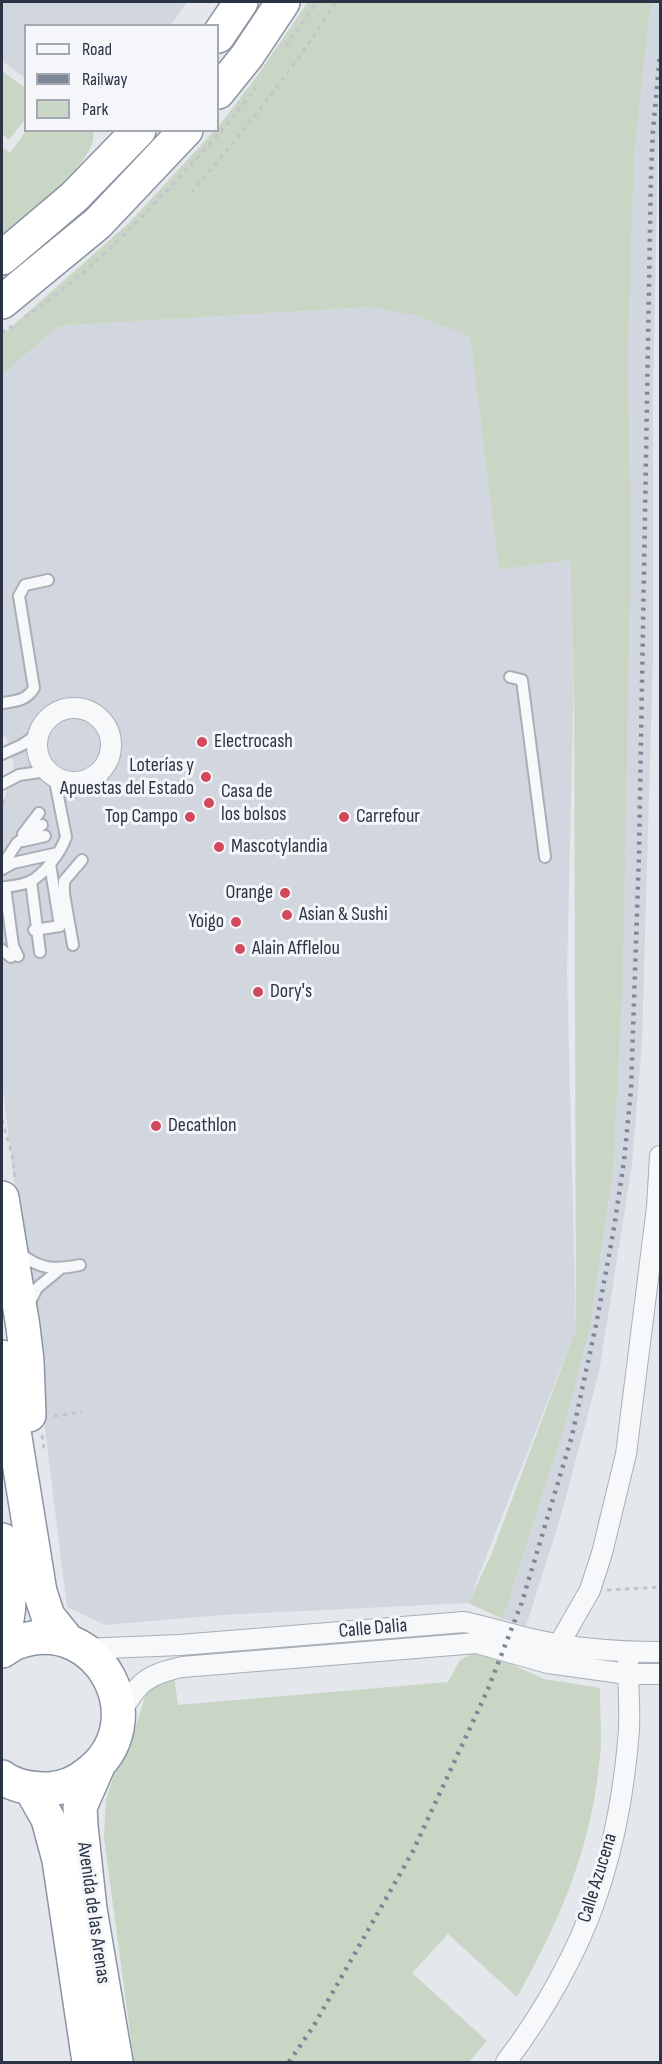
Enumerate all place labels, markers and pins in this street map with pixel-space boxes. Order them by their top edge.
place label: Electrocash [214,730,293,754]
marker: Electrocash [195,735,209,749]
place label: Loterías y Apuestas del Estado [60,754,194,801]
marker: Loterías y Apuestas del Estado [199,770,213,784]
place label: Casa de los bolsos [221,780,286,827]
marker: Casa de los bolsos [202,796,216,810]
place label: Top Campo [105,805,178,829]
place label: Carrefour [356,805,420,829]
marker: Top Campo [183,810,197,824]
marker: Carrefour [337,810,351,824]
place label: Mascotylandia [231,835,328,859]
marker: Mascotylandia [212,840,226,854]
place label: Orange [226,881,273,905]
marker: Orange [278,886,292,900]
place label: Asian & Sushi [299,903,388,927]
marker: Asian & Sushi [280,908,294,922]
place label: Yoigo [188,910,224,934]
marker: Yoigo [229,915,243,929]
place label: Alain Afflelou [252,937,340,961]
marker: Alain Afflelou [233,942,247,956]
place label: Dory's [270,980,312,1004]
marker: Dory's [251,985,265,999]
place label: Decathlon [168,1114,237,1138]
marker: Decathlon [149,1119,163,1133]

